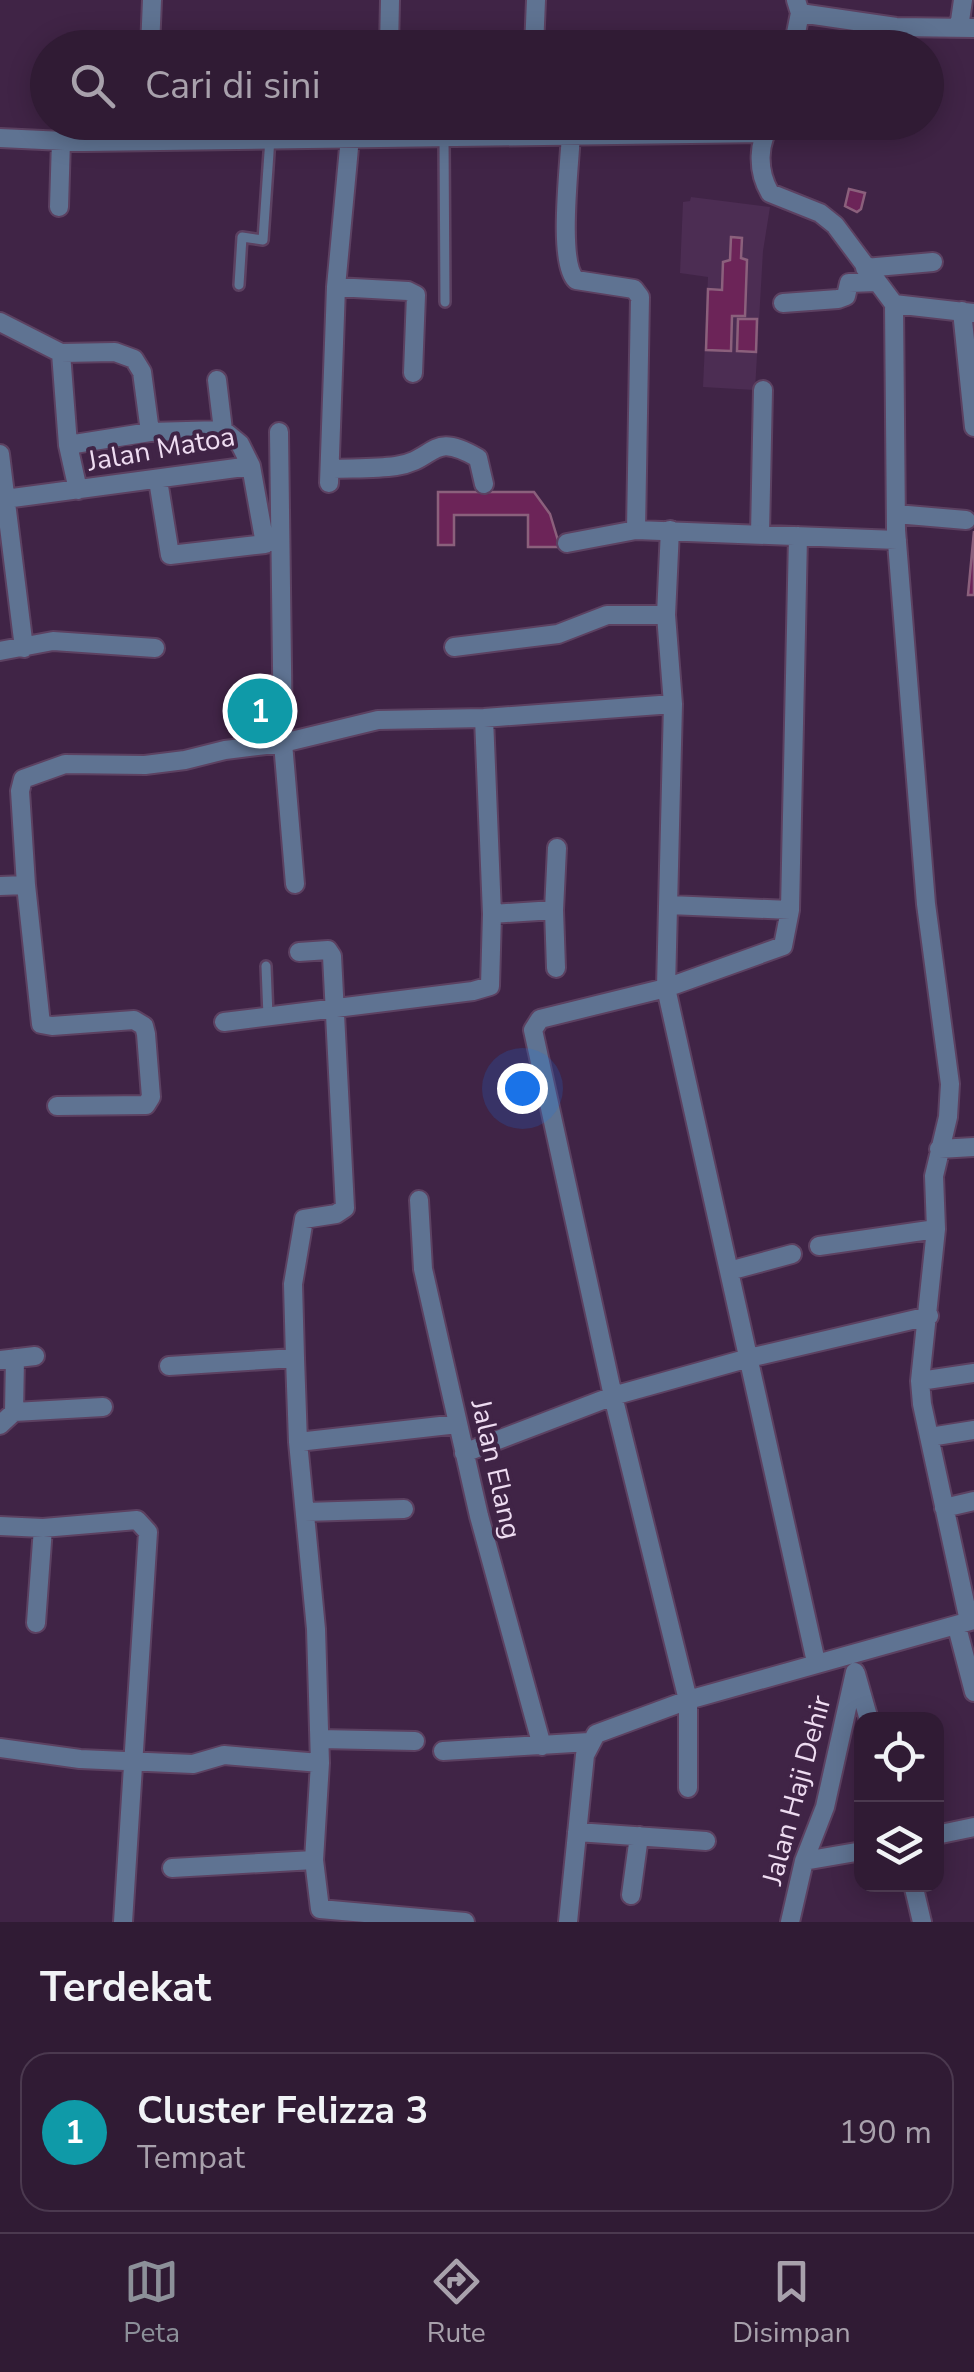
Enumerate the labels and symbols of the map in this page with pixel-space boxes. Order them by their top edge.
street label: Jalan Matoa [84,417,238,481]
pin: 1 [228,674,292,748]
your location [497,1063,548,1114]
street label: Jalan Elang [461,1395,530,1543]
street label: Jalan Haji Dehir [753,1691,841,1890]

